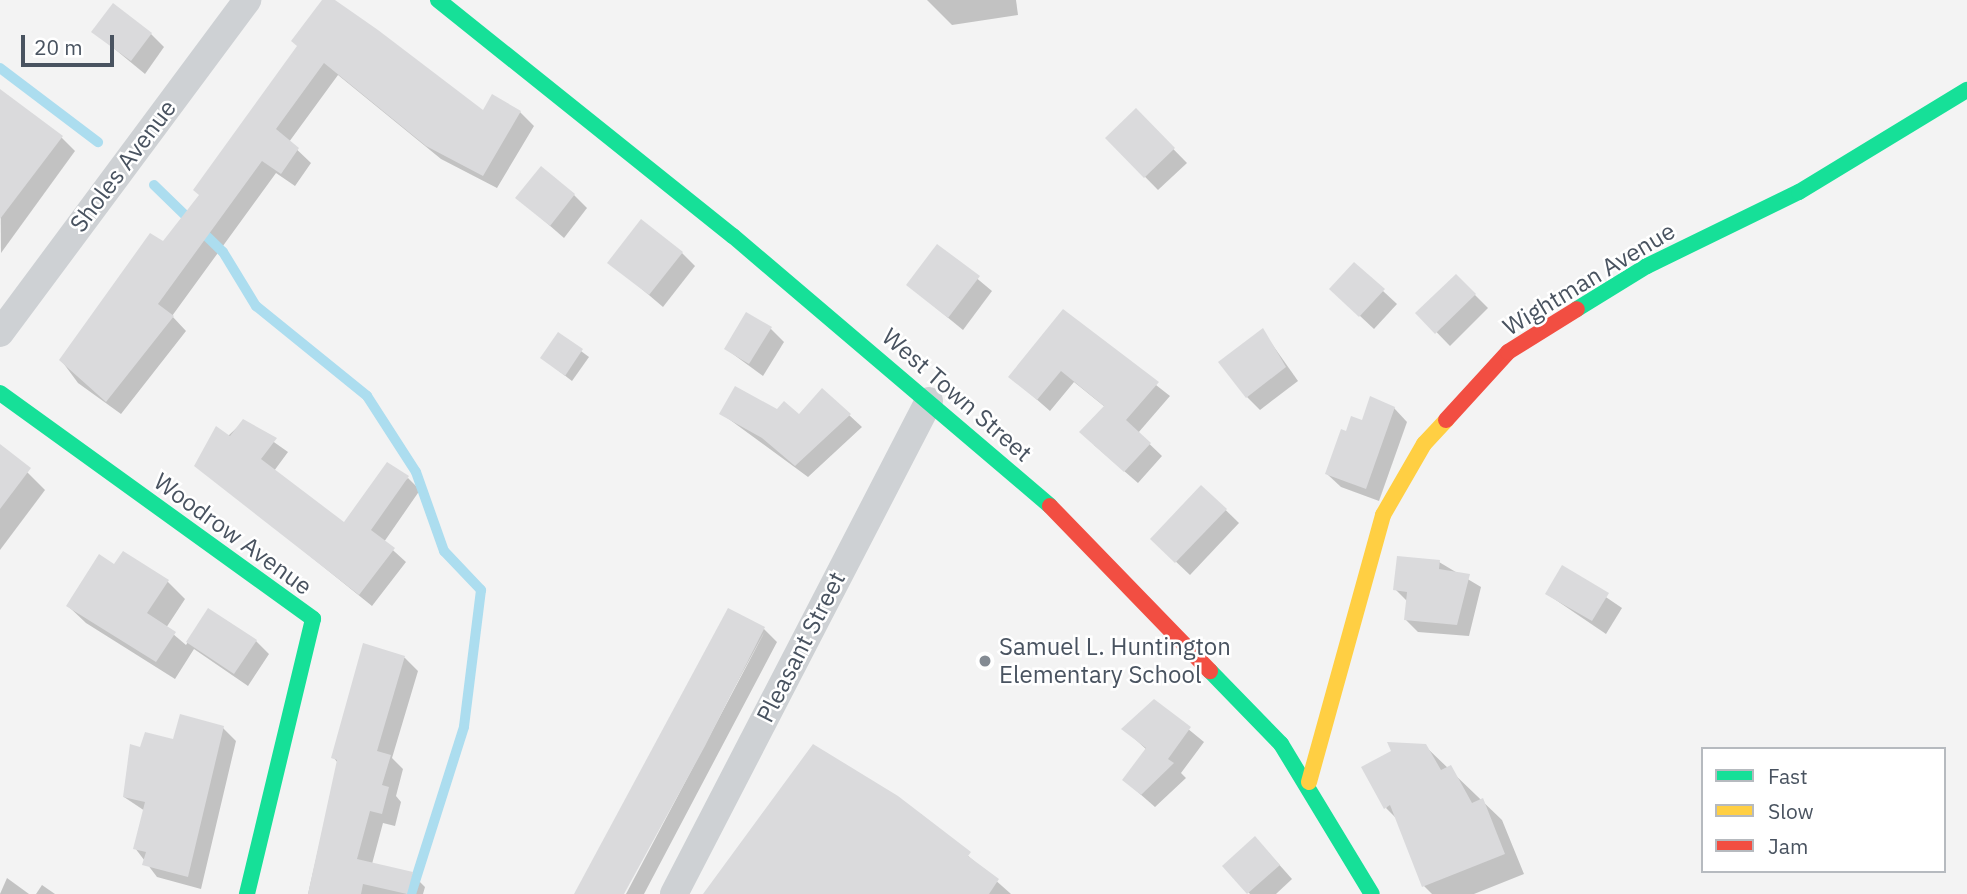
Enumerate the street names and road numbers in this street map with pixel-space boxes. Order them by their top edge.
street label: Sholes Avenue [64,94,182,238]
street label: Wightman Avenue [1498,216,1680,342]
street label: West Town Street [876,322,1038,468]
street label: Woodrow Avenue [148,467,318,601]
street label: Pleasant Street [751,567,851,727]

